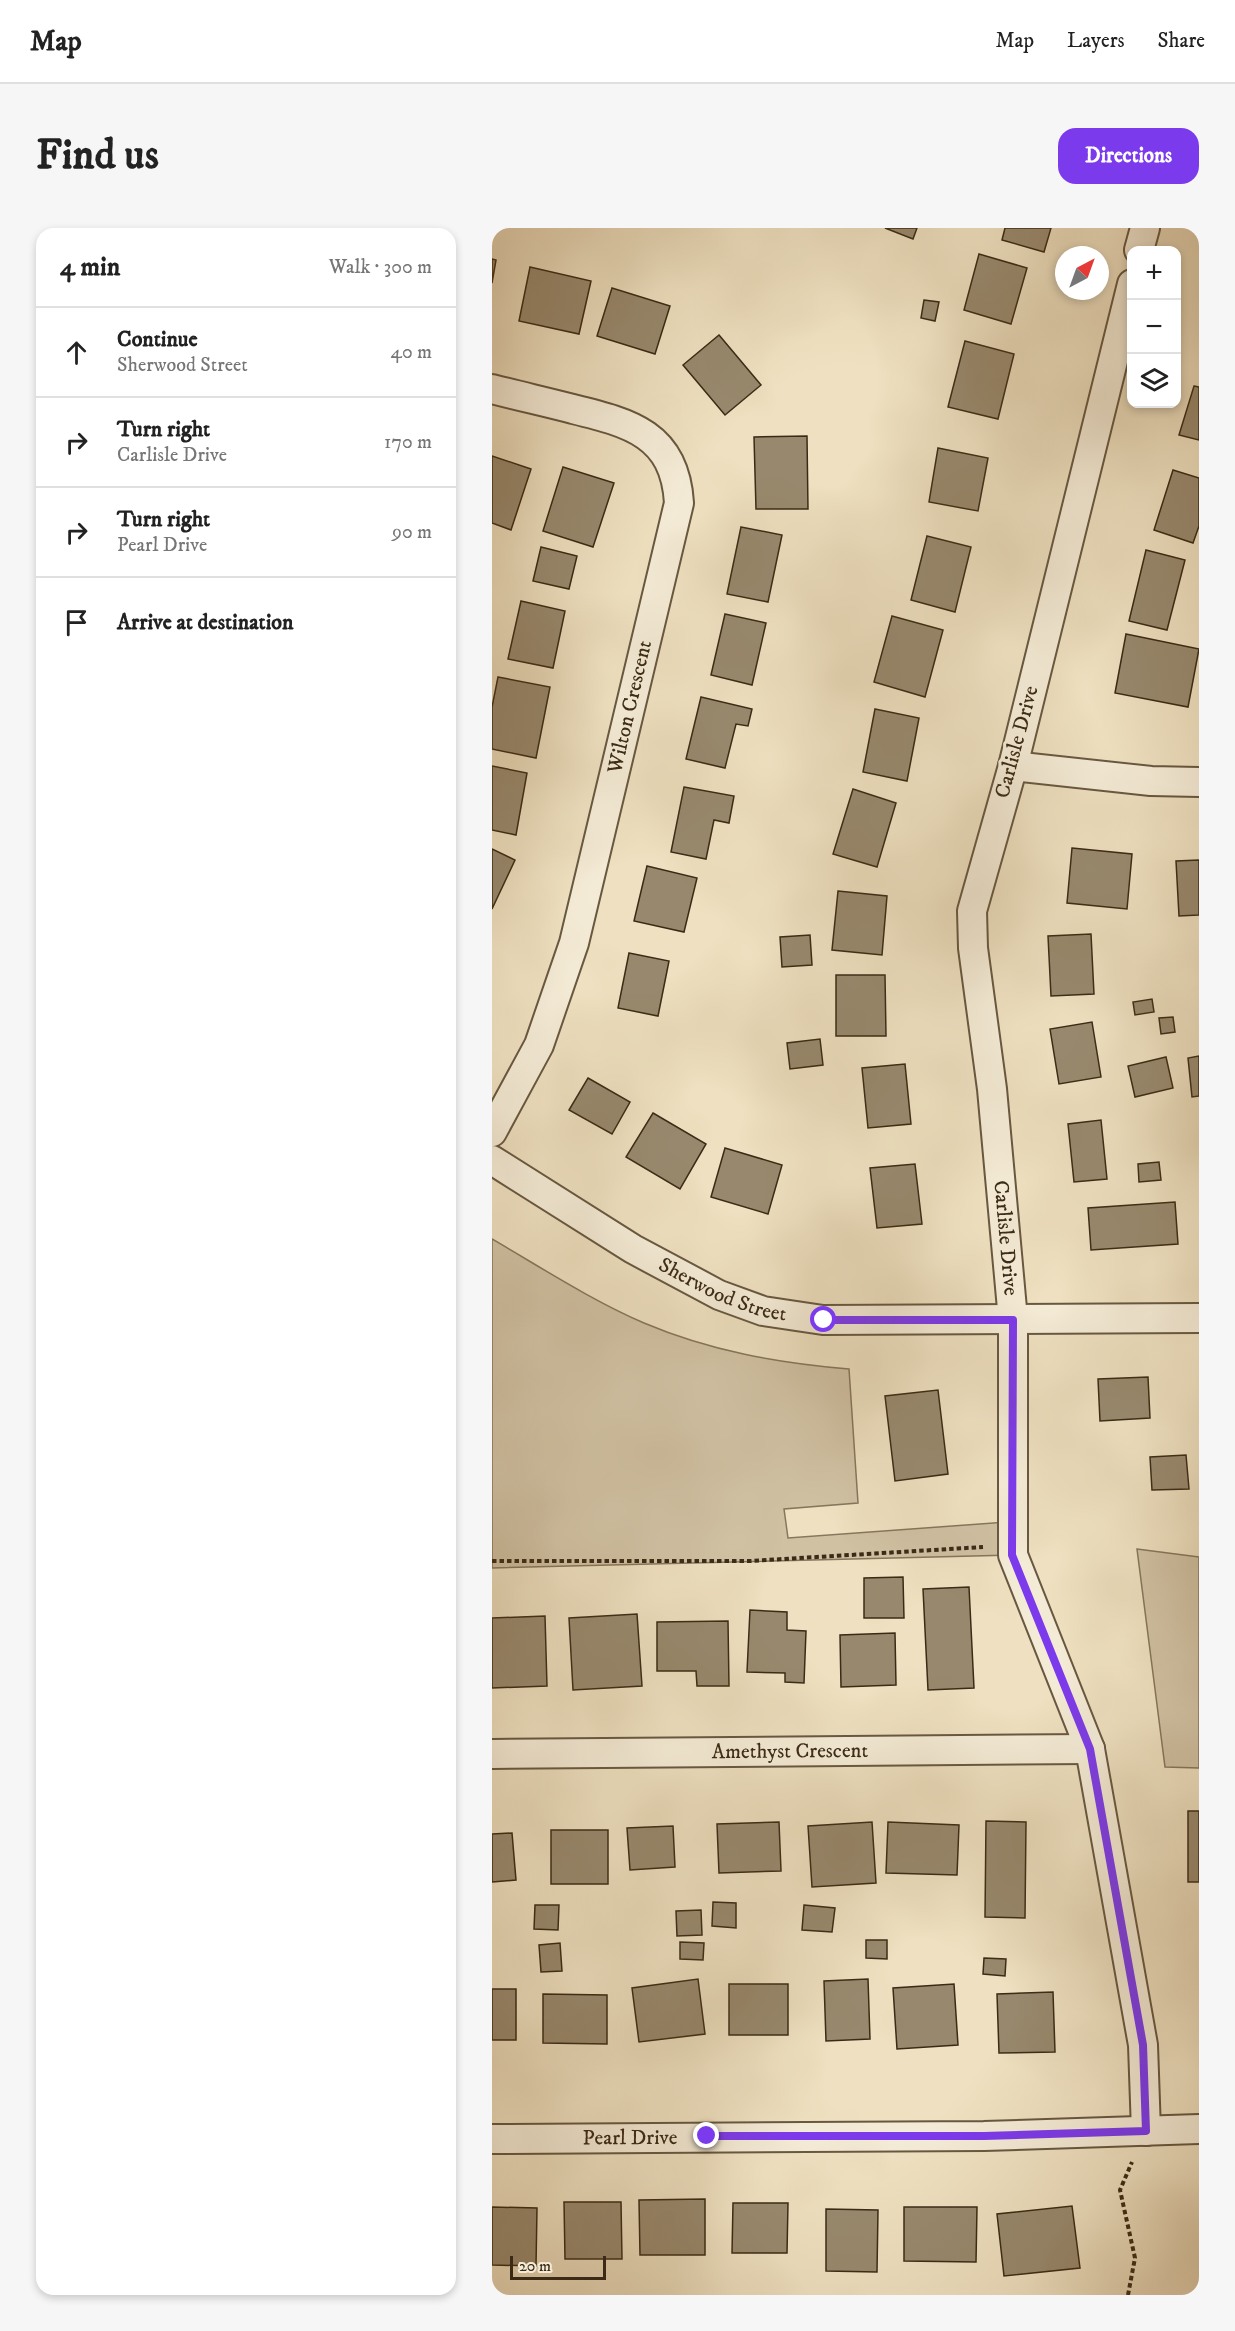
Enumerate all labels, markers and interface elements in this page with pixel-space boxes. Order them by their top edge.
text: Map [30,24,82,59]
text: Map [995,28,1034,54]
text: Layers [1067,28,1125,54]
text: Share [1158,28,1205,54]
button: Directions [1058,128,1199,184]
text: Find us [36,130,159,182]
north arrow [1055,246,1109,300]
map controls [1127,246,1181,408]
button: + [1127,246,1181,300]
text: 4 min [60,251,120,284]
text: Walk · 300 m [329,255,432,280]
button: − [1127,300,1181,354]
text: Continue [117,326,198,353]
icon: ahead [60,336,93,369]
text: 40 m [390,340,432,365]
text: Sherwood Street [117,353,248,378]
button: layers [1127,354,1181,408]
text: Turn right [117,416,210,443]
icon: right [60,426,93,459]
text: 170 m [384,430,432,455]
text: Carlisle Drive [117,443,227,468]
text: Turn right [117,506,210,533]
icon: right [60,516,93,549]
text: 90 m [392,520,432,545]
text: Pearl Drive [117,533,207,558]
icon: arrive [60,606,93,639]
text: Arrive at destination [117,609,294,636]
street label: Wilton Crescent [602,638,658,777]
street label: Carlisle Drive [989,683,1045,801]
street label: Carlisle Drive [987,1179,1024,1297]
street label: Sherwood Street [654,1252,788,1327]
route start [810,1306,836,1332]
street label: Amethyst Crescent [712,1738,869,1765]
route end [693,2122,719,2148]
street label: Pearl Drive [582,2125,678,2151]
scale bar [510,2253,606,2280]
text: 20 m [519,2256,551,2276]

